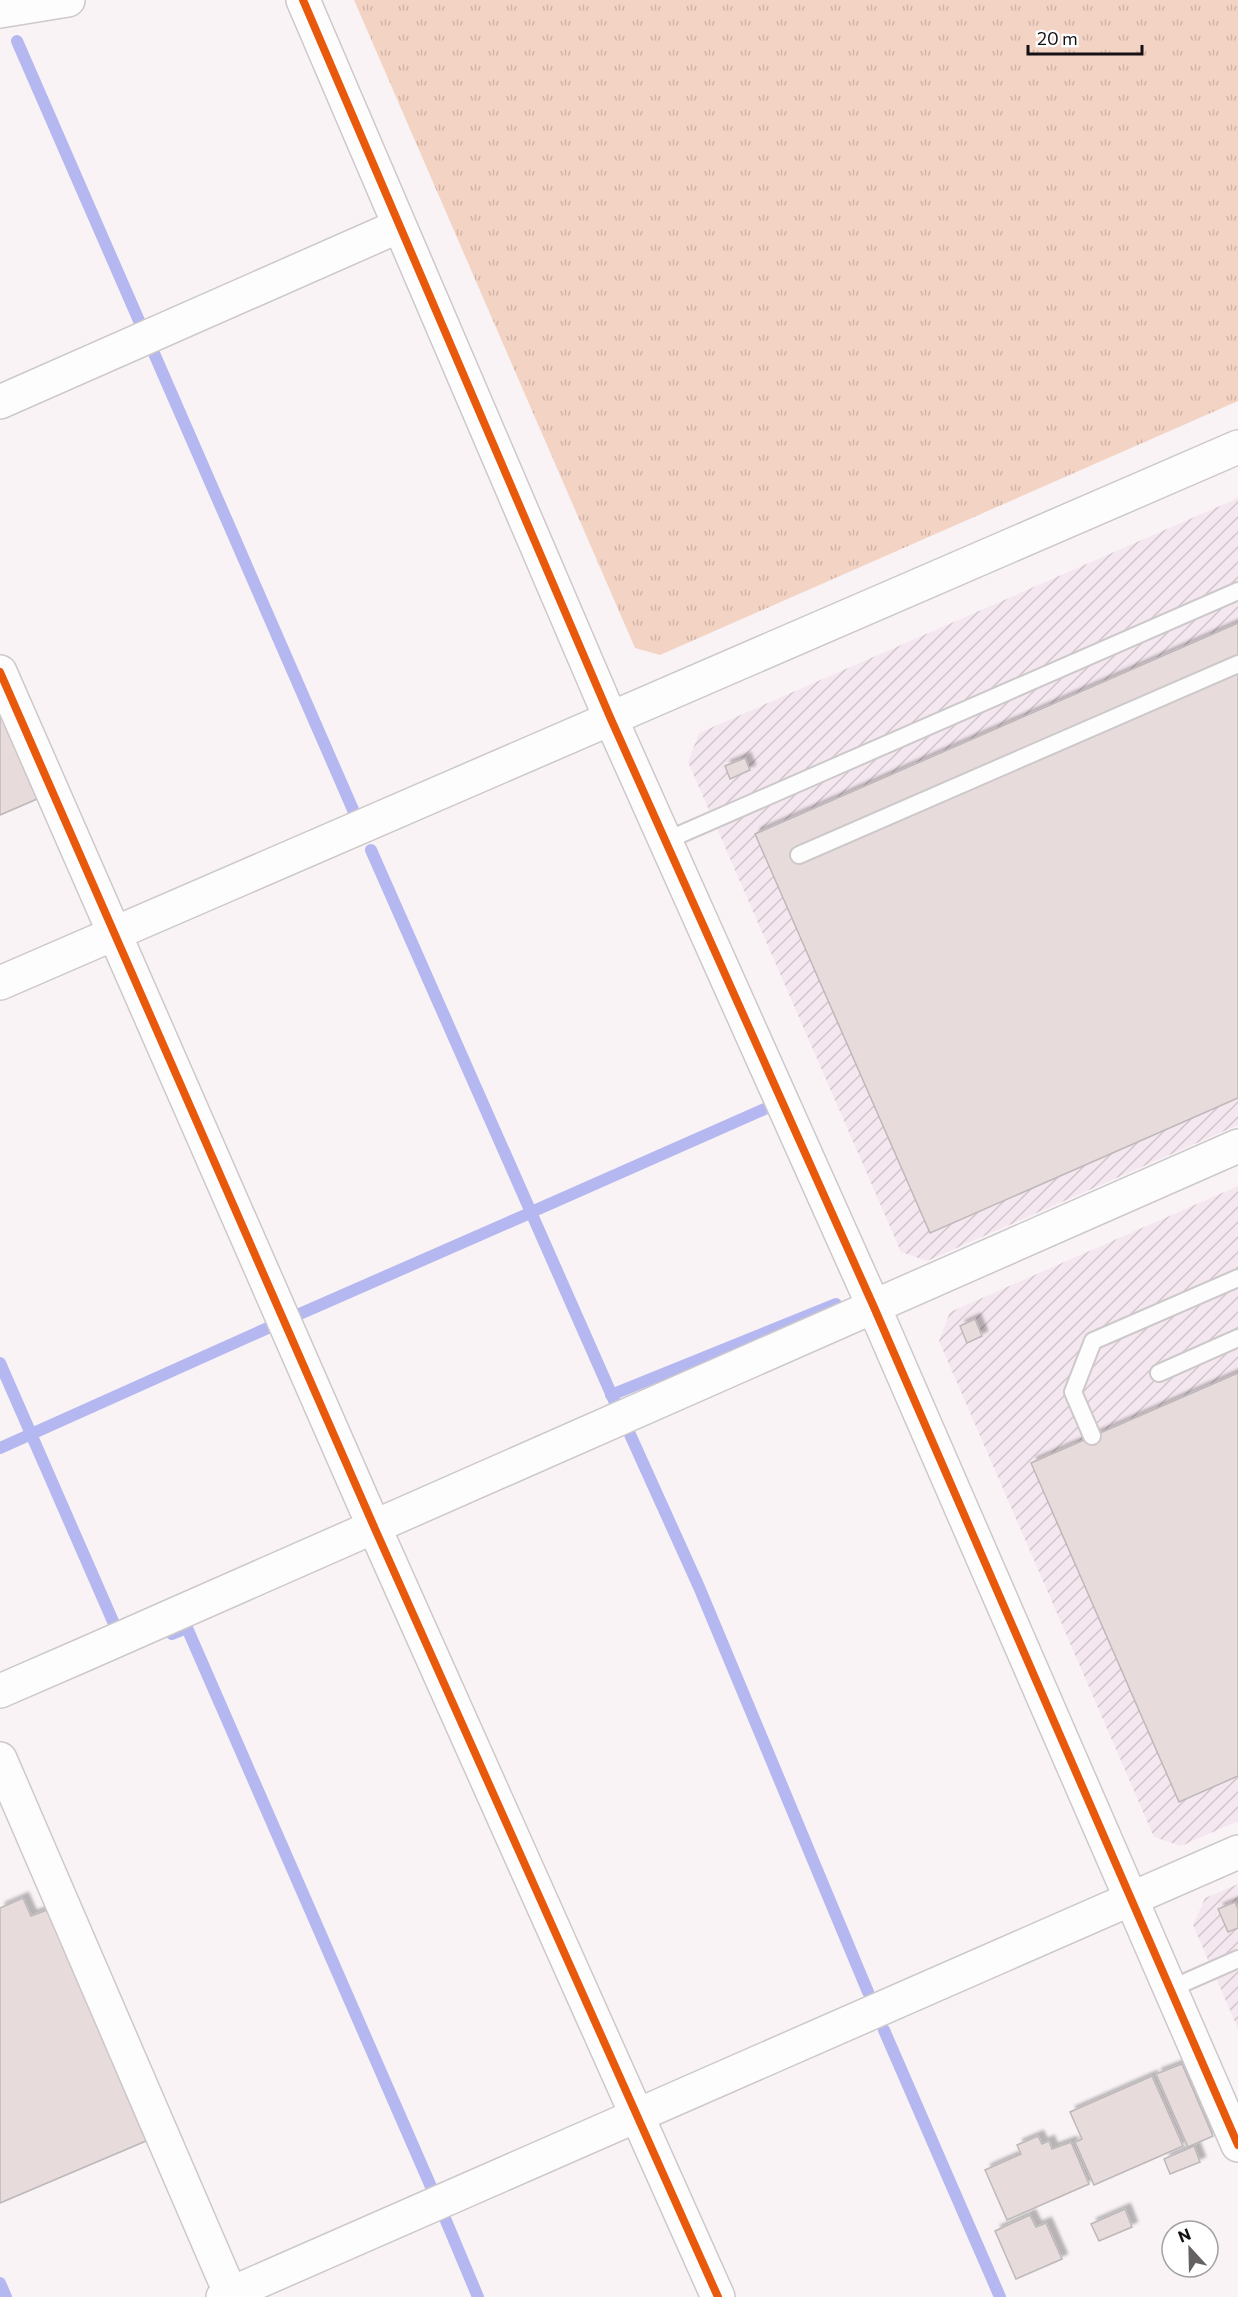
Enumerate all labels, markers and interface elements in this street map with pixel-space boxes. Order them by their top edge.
scale bar [1028,18,1142,56]
text: 20 m [1037,27,1078,49]
north arrow [1160,2219,1220,2279]
text: N [1175,2224,1193,2246]

